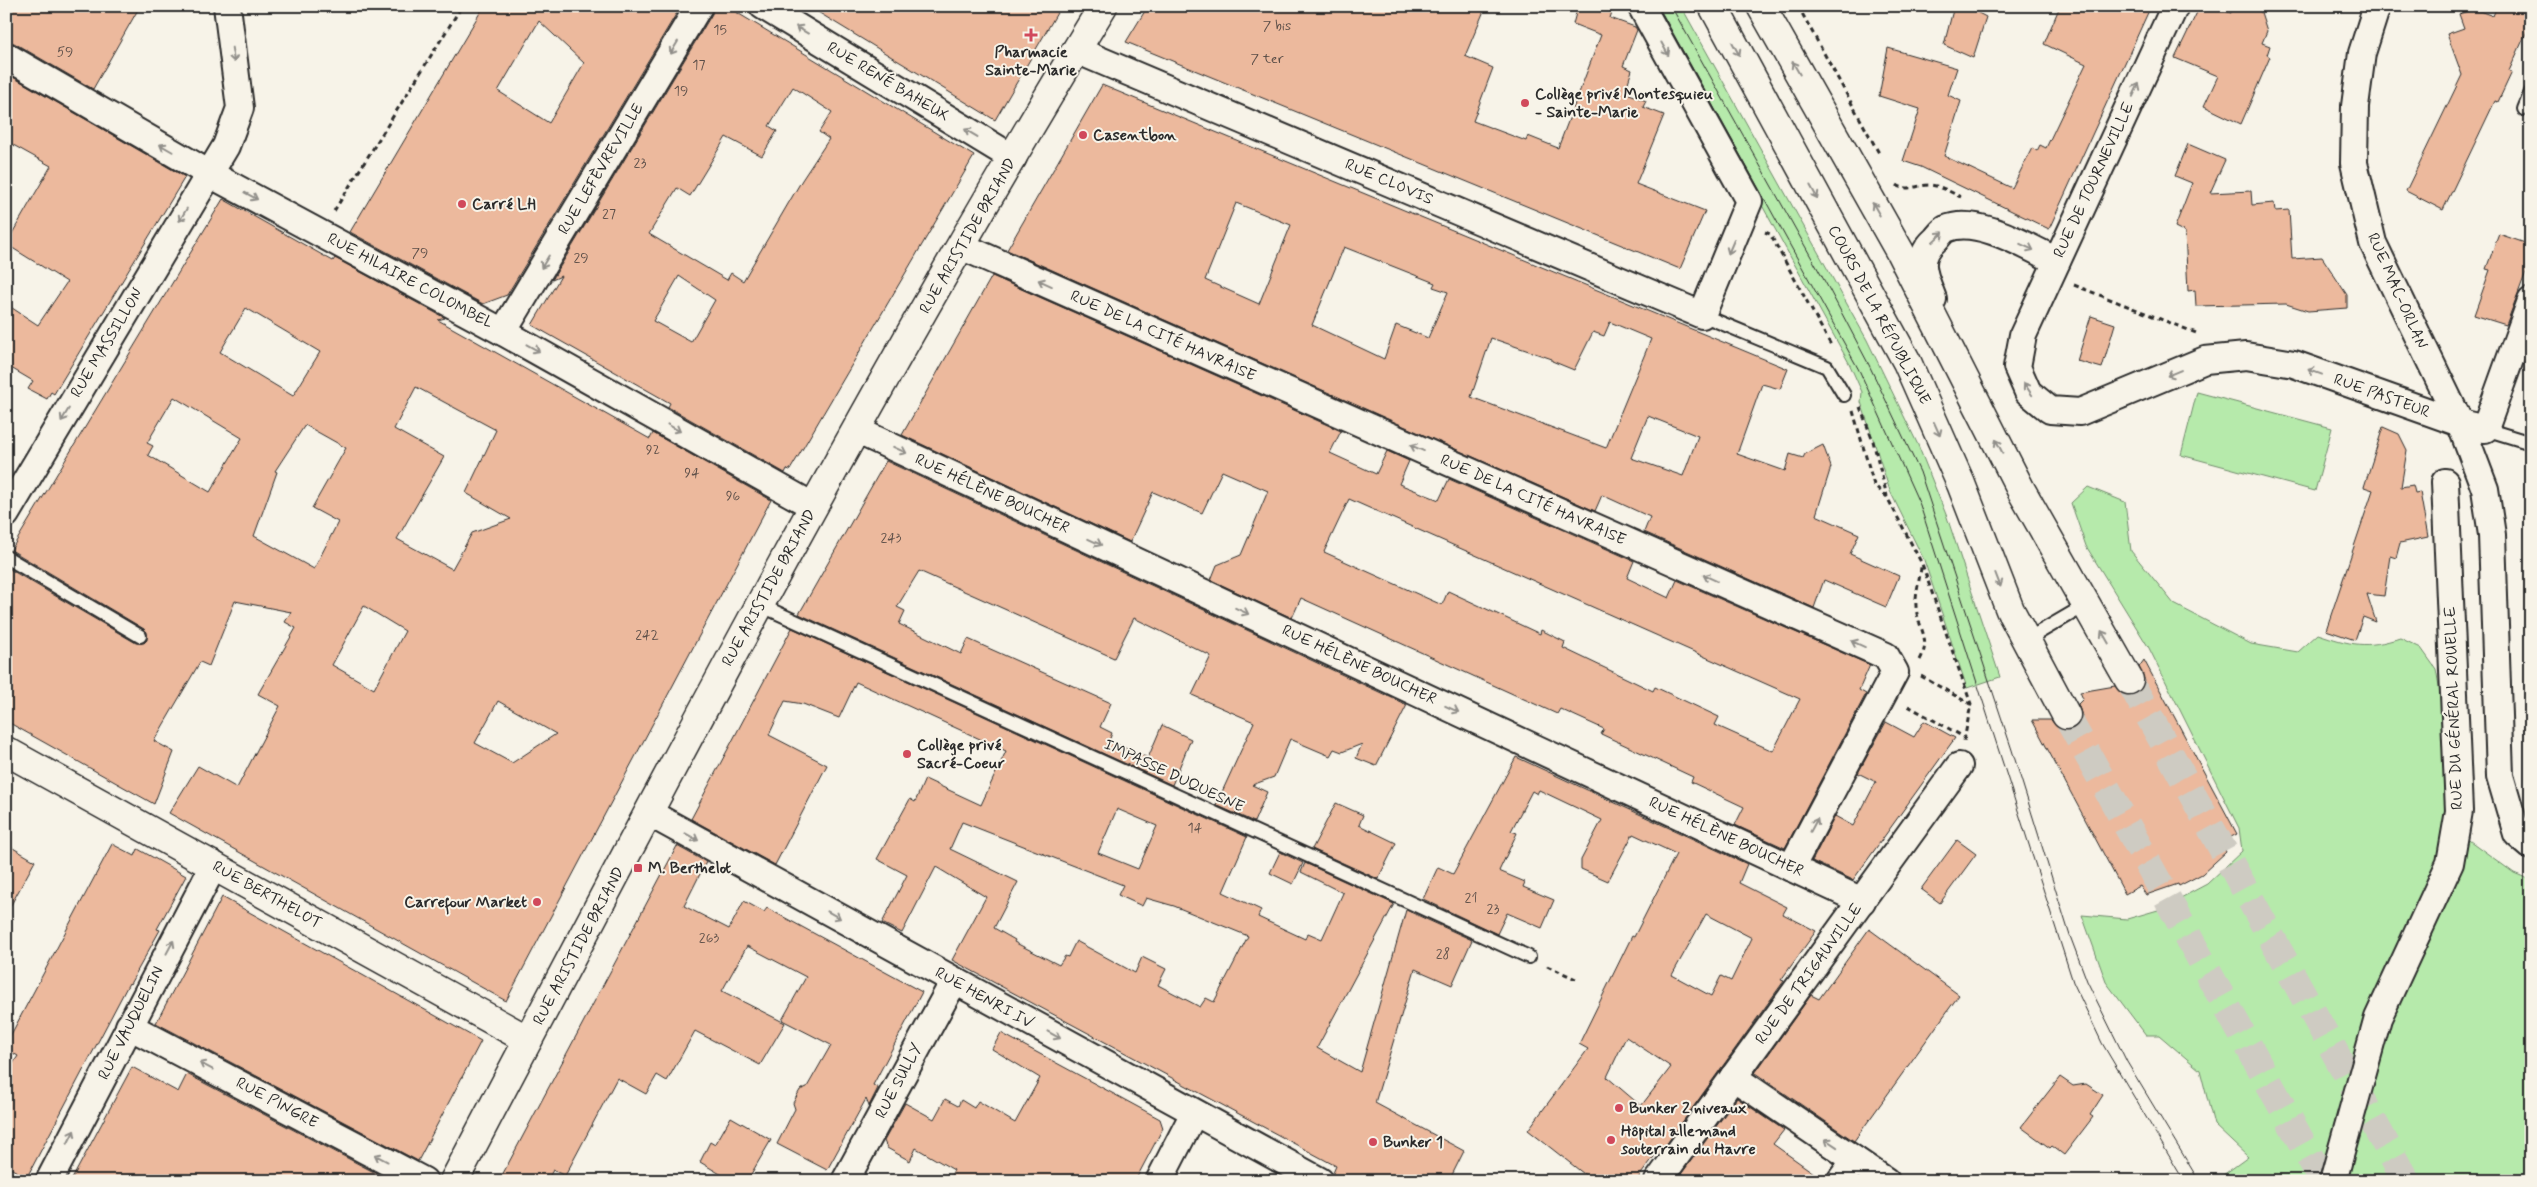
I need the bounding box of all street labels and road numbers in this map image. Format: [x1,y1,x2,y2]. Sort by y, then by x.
street label: RUE RENÉ BAHEUX [823,37,953,127]
street label: RUE LEFÈVREVILLE [553,99,649,239]
street label: RUE DE TOURNEVILLE [2049,99,2139,261]
street label: RUE ARISTIDE BRIAND [915,154,1021,318]
street label: RUE CLOVIS [1342,154,1436,210]
street label: COURS DE LA RÉPUBLIQUE [1823,222,1935,408]
street label: RUE HILAIRE COLOMBEL [323,228,497,334]
street label: RUE MAC-ORLAN [2362,230,2432,353]
street label: RUE MASSILLON [66,284,148,402]
street label: RUE DE LA CITÉ HAVRAISE [1067,285,1259,387]
street label: RUE PASTEUR [2331,369,2433,423]
street label: RUE HÉLÈNE BOUCHER [911,449,1073,539]
street label: RUE DE LA CITÉ HAVRAISE [1437,449,1629,551]
street label: RUE ARISTIDE BRIAND [717,506,821,670]
street label: RUE DU GÉNÉRAL ROUELLE [2440,606,2468,810]
street label: RUE HÉLÈNE BOUCHER [1278,620,1440,710]
street label: IMPASSE DUQUESNE [1100,734,1248,818]
street label: RUE HÉLÈNE BOUCHER [1645,792,1807,882]
street label: RUE BERTHELOT [208,856,326,934]
street label: RUE ARISTIDE BRIAND [528,863,630,1029]
street label: RUE DE TRIGAUVILLE [1751,899,1867,1049]
street label: RUE HENRI IV [931,962,1037,1034]
street label: RUE VAUQUELIN [93,963,169,1083]
street label: RUE SULLY [870,1040,928,1122]
street label: RUE PINGRE [232,1072,322,1134]

